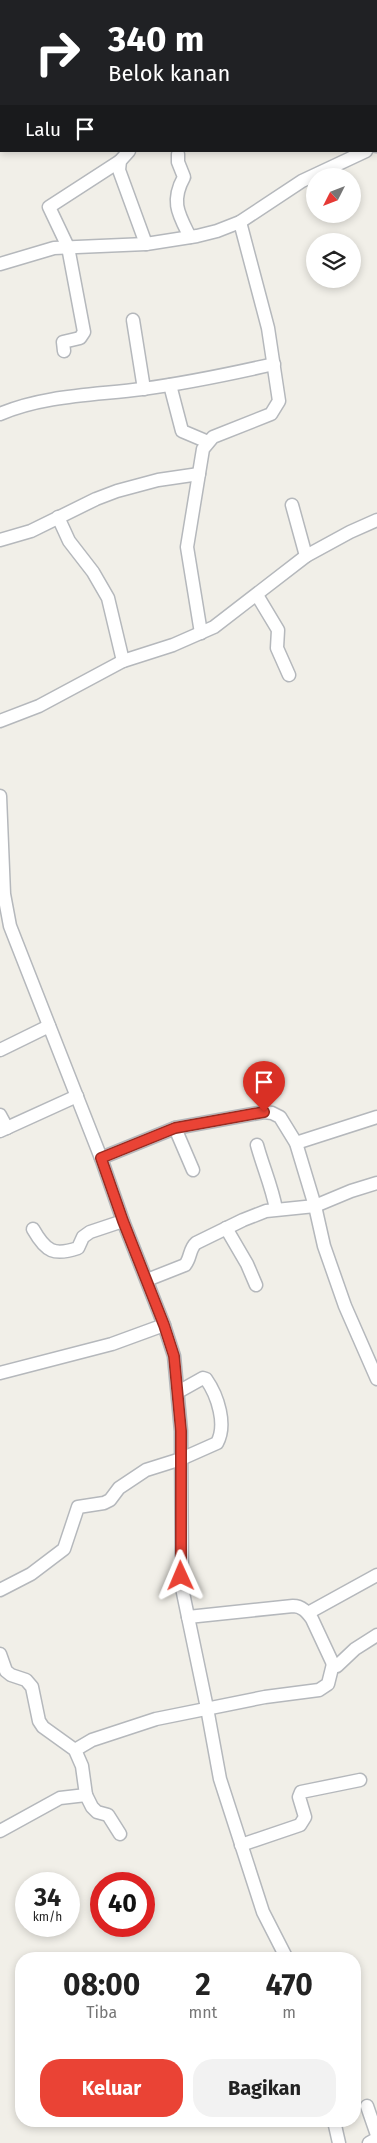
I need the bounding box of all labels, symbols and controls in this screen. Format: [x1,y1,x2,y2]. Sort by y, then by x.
text: 340 m [108,18,204,60]
icon: right [25,20,90,85]
text: Belok kanan [108,60,230,87]
icon: arrive [71,115,99,143]
text: Lalu [25,118,61,141]
north arrow [306,168,361,222]
map controls [306,168,361,288]
button: layers [306,233,361,288]
pin [243,1061,285,1112]
icon: arrive [250,1068,278,1096]
position arrow [154,1549,206,1601]
speed limit sign: 40 [90,1872,155,1937]
text: 34 [34,1883,61,1913]
text: km/h [33,1910,62,1924]
text: 08:00 [63,1967,140,2003]
text: 2 [195,1967,211,2003]
text: 470 [265,1967,313,2003]
text: Tiba [86,2003,117,2022]
text: mnt [189,2003,217,2022]
text: m [282,2003,296,2022]
button: Keluar [40,2059,183,2117]
button: Bagikan [193,2059,336,2117]

